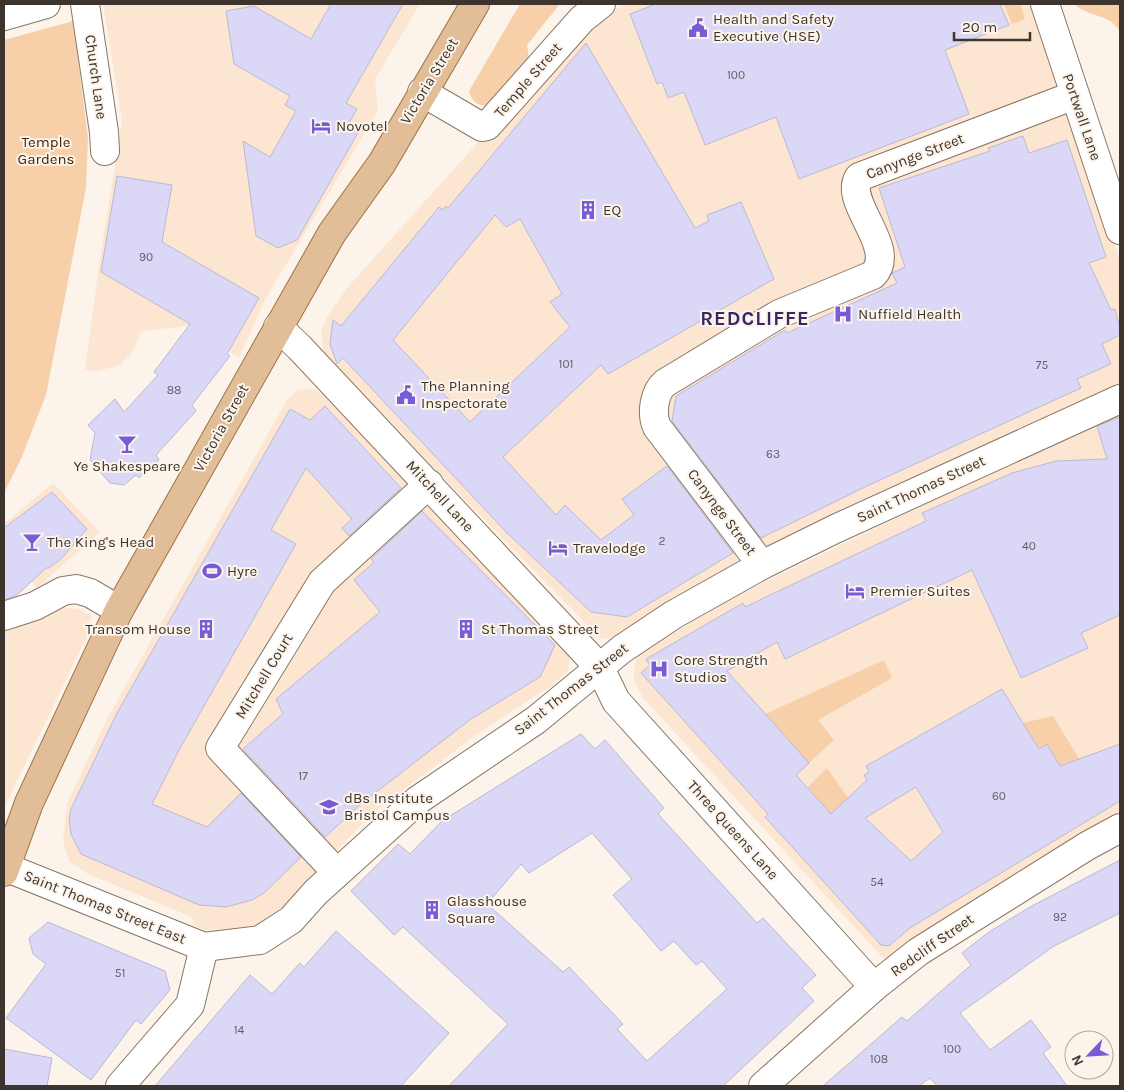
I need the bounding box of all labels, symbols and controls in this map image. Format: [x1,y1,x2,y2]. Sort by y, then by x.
place label: Health and Safety Executive (HSE) [713,10,834,45]
scale bar [954,10,1030,42]
public building icon: Health and Safety Executive (HSE) [687,17,709,39]
text: 20 m [962,18,997,36]
street label: Church Lane [81,34,111,120]
street label: Victoria Street [396,34,462,127]
street label: Temple Street [491,39,566,121]
house number: 100 [727,68,745,82]
street label: Portwall Lane [1059,71,1105,163]
hotel icon: Novotel [310,115,332,137]
place label: Novotel [336,117,388,135]
street label: Canynge Street [863,129,967,183]
park label: Temple Gardens [18,133,74,168]
building icon: EQ [577,199,599,221]
place label: EQ [603,201,621,219]
house number: 90 [139,250,153,264]
hospital icon: Nuffield Health [832,303,854,325]
place label: Nuffield Health [858,305,961,323]
district label: REDCLIFFE [700,307,810,330]
house number: 101 [558,357,574,371]
house number: 75 [1036,358,1048,372]
place label: The Planning Inspectorate [421,377,510,412]
street label: Victoria Street [190,381,253,475]
house number: 88 [167,383,181,397]
public building icon: The Planning Inspectorate [395,384,417,406]
bar icon: Ye Shakespeare [116,433,138,455]
house number: 63 [766,447,780,461]
street label: Saint Thomas Street [854,451,988,527]
street label: Mitchell Lane [402,456,478,536]
place label: Ye Shakespeare [74,457,180,475]
street label: Canynge Street [684,465,761,559]
bar icon: The King's Head [21,531,43,553]
place label: The King's Head [47,533,154,551]
house number: 2 [659,534,666,548]
hotel icon: Travelodge [547,537,569,559]
place label: Travelodge [573,539,646,557]
house number: 40 [1022,539,1036,553]
sports icon: Hyre [201,560,223,582]
place label: Hyre [227,562,257,580]
hotel icon: Premier Suites [844,580,866,602]
place label: Premier Suites [870,582,970,600]
building icon: Transom House [195,618,217,640]
building icon: St Thomas Street [455,618,477,640]
place label: Transom House [85,620,191,638]
place label: St Thomas Street [481,620,599,638]
street label: Mitchell Court [231,630,297,722]
street label: Saint Thomas Street [510,639,632,739]
place label: Core Strength Studios [674,651,768,686]
hospital icon: Core Strength Studios [648,658,670,680]
house number: 17 [298,769,308,783]
street label: Three Queens Lane [684,777,782,883]
place label: dBs Institute Bristol Campus [344,789,450,824]
house number: 60 [992,789,1006,803]
school or university icon: dBs Institute Bristol Campus [318,796,340,818]
street label: Saint Thomas Street East [21,866,189,948]
house number: 54 [870,875,884,889]
place label: Glasshouse Square [447,892,527,927]
building icon: Glasshouse Square [421,899,443,921]
street label: Redcliff Street [887,910,977,980]
house number: 92 [1053,910,1067,924]
house number: 51 [115,966,125,980]
house number: 14 [234,1023,245,1037]
north arrow [1064,1030,1114,1080]
house number: 100 [943,1042,961,1056]
house number: 108 [870,1052,888,1066]
text: N [1068,1052,1087,1068]

